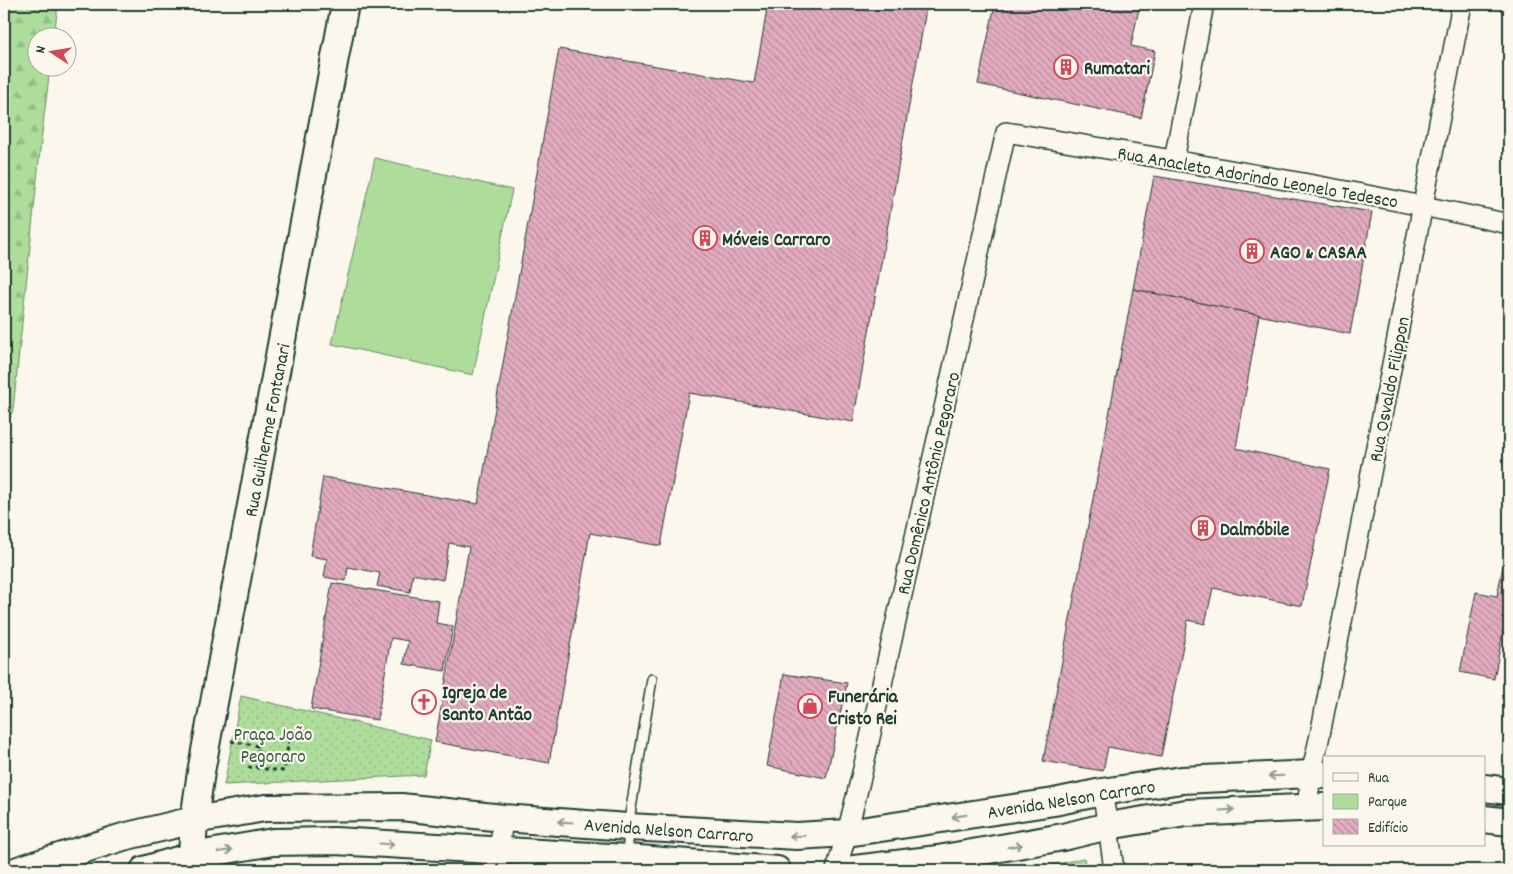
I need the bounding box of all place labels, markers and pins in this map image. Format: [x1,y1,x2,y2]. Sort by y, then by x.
building icon: Rumatari [1053,54,1079,80]
place label: Rumatari [1084,57,1150,84]
building icon: Móveis Carraro [692,225,718,251]
place label: Móveis Carraro [722,228,831,255]
building icon: AGO & CASAA [1239,238,1265,264]
place label: AGO & CASAA [1270,241,1367,268]
building icon: Dalmóbile [1190,515,1216,541]
place label: Dalmóbile [1220,518,1289,545]
place label: Igreja de Santo Antão [442,681,533,730]
place label: Funerária Cristo Rei [828,685,899,734]
church icon: Igreja de Santo Antão [411,689,437,715]
shop icon: Funerária Cristo Rei [797,693,823,719]

